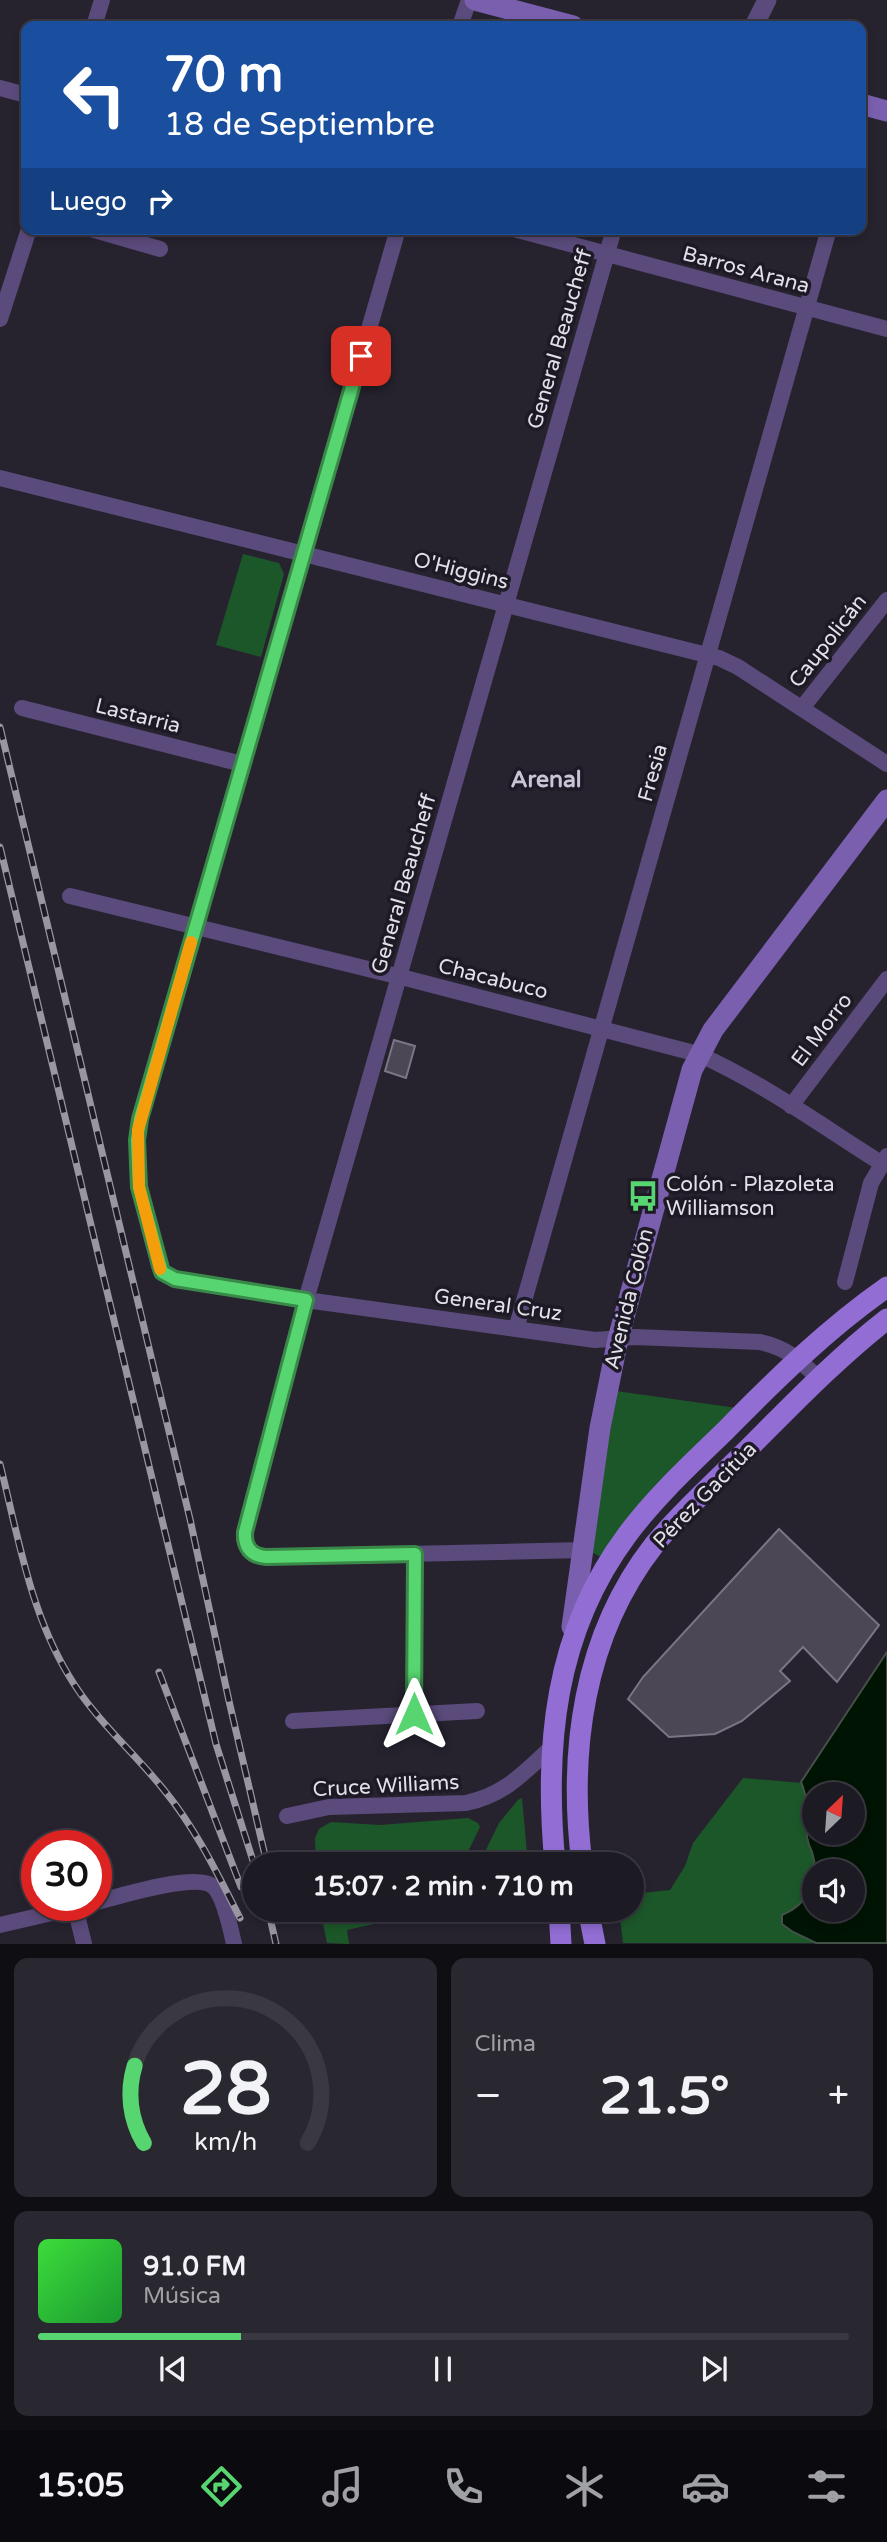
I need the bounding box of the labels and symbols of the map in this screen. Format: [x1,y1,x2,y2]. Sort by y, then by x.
street label: Barros Arana [680,241,812,299]
street label: General Beaucheff [522,245,598,432]
pin [331,326,391,386]
street label: O'Higgins [411,547,511,595]
street label: Caupolicán [784,589,872,693]
street label: Lastarria [93,693,183,739]
street label: Fresia [633,741,673,805]
district label: Arenal [510,766,582,794]
street label: General Beaucheff [366,790,442,977]
street label: Chacabuco [436,953,550,1005]
street label: El Morro [786,988,858,1072]
place label: Colón - Plazoleta Williamson [666,1172,834,1221]
bus stop icon: Colón - Plazoleta Williamson [626,1179,660,1213]
street label: Avenida Colón [599,1226,659,1372]
street label: General Cruz [433,1284,563,1326]
street label: Pérez Gacitúa [648,1437,762,1553]
position arrow [377,1677,451,1751]
street label: Cruce Williams [312,1770,460,1802]
north arrow [802,1782,864,1844]
speed limit sign: 30 [21,1830,112,1921]

